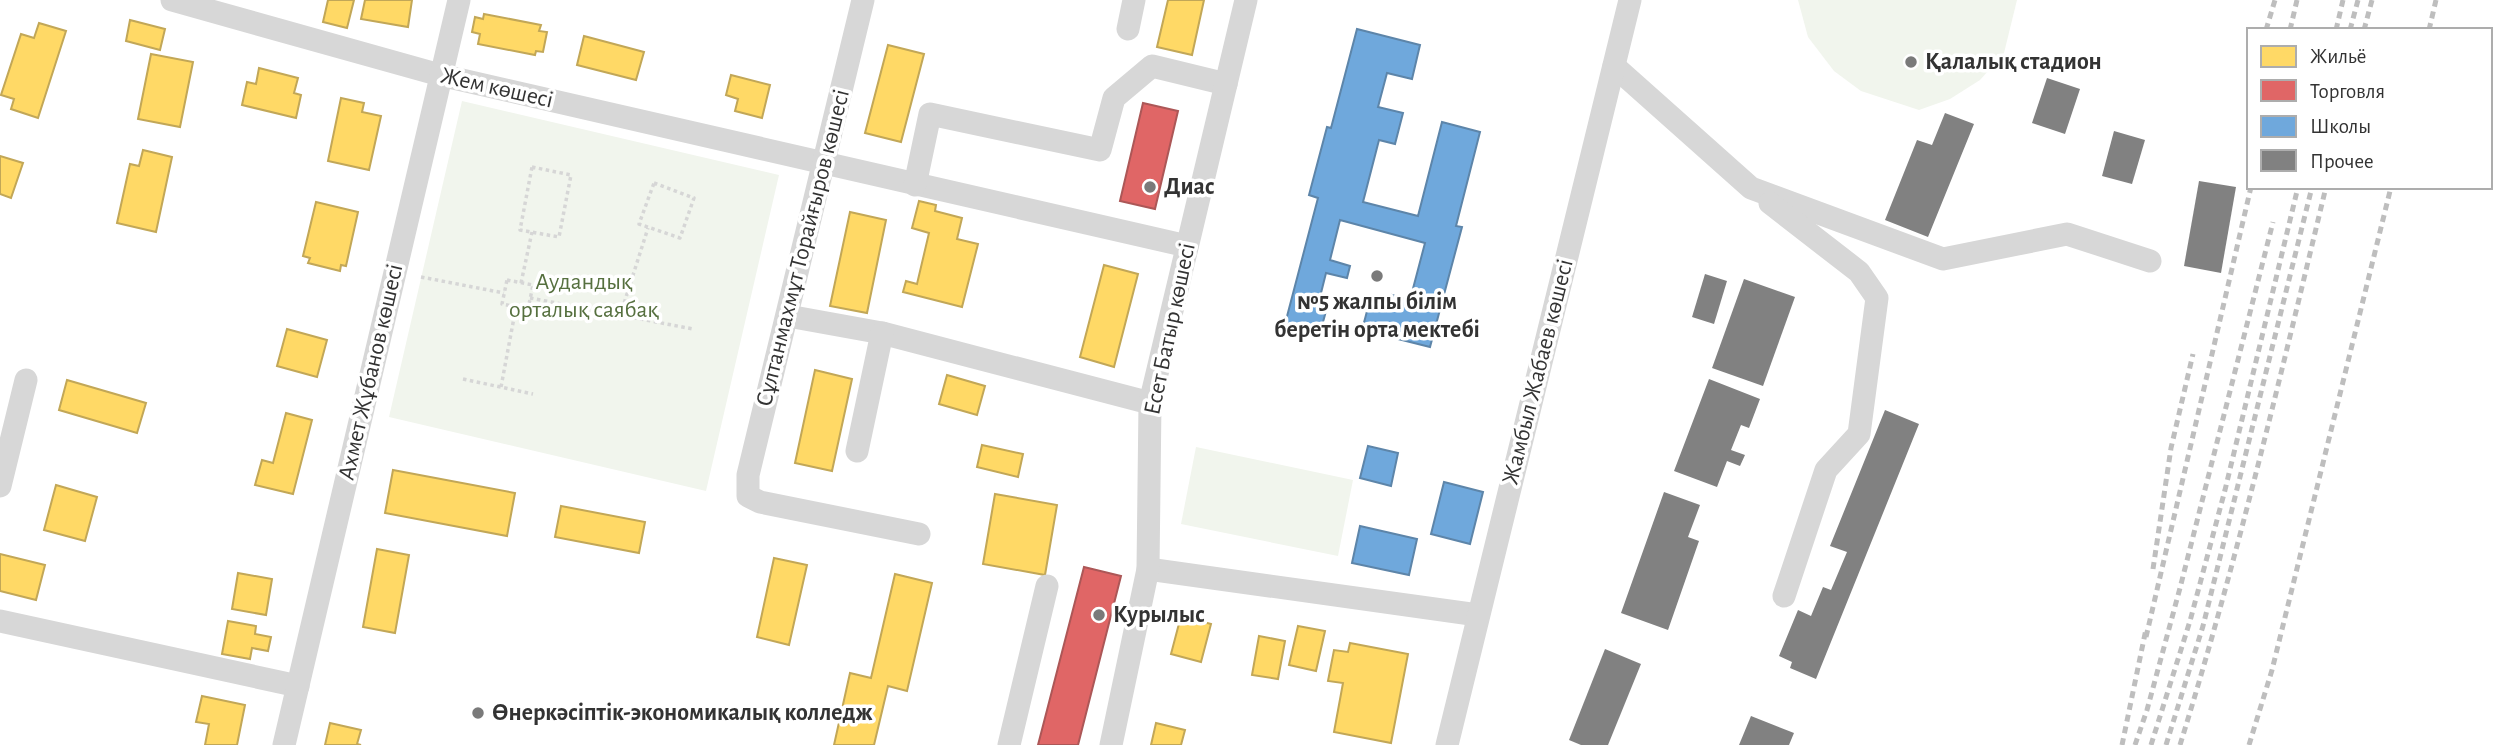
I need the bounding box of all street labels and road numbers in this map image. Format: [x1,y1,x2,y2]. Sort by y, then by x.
street label: Жем көшесі [438,63,556,113]
street label: Сұлтанмахмұт Торайғыров көшесі [752,87,854,409]
street label: Есет Батыр көшесі [1140,241,1200,417]
street label: Жамбыл Жабаев көшесі [1498,257,1578,487]
street label: Ахмет Жұбанов көшесі [334,262,408,482]

